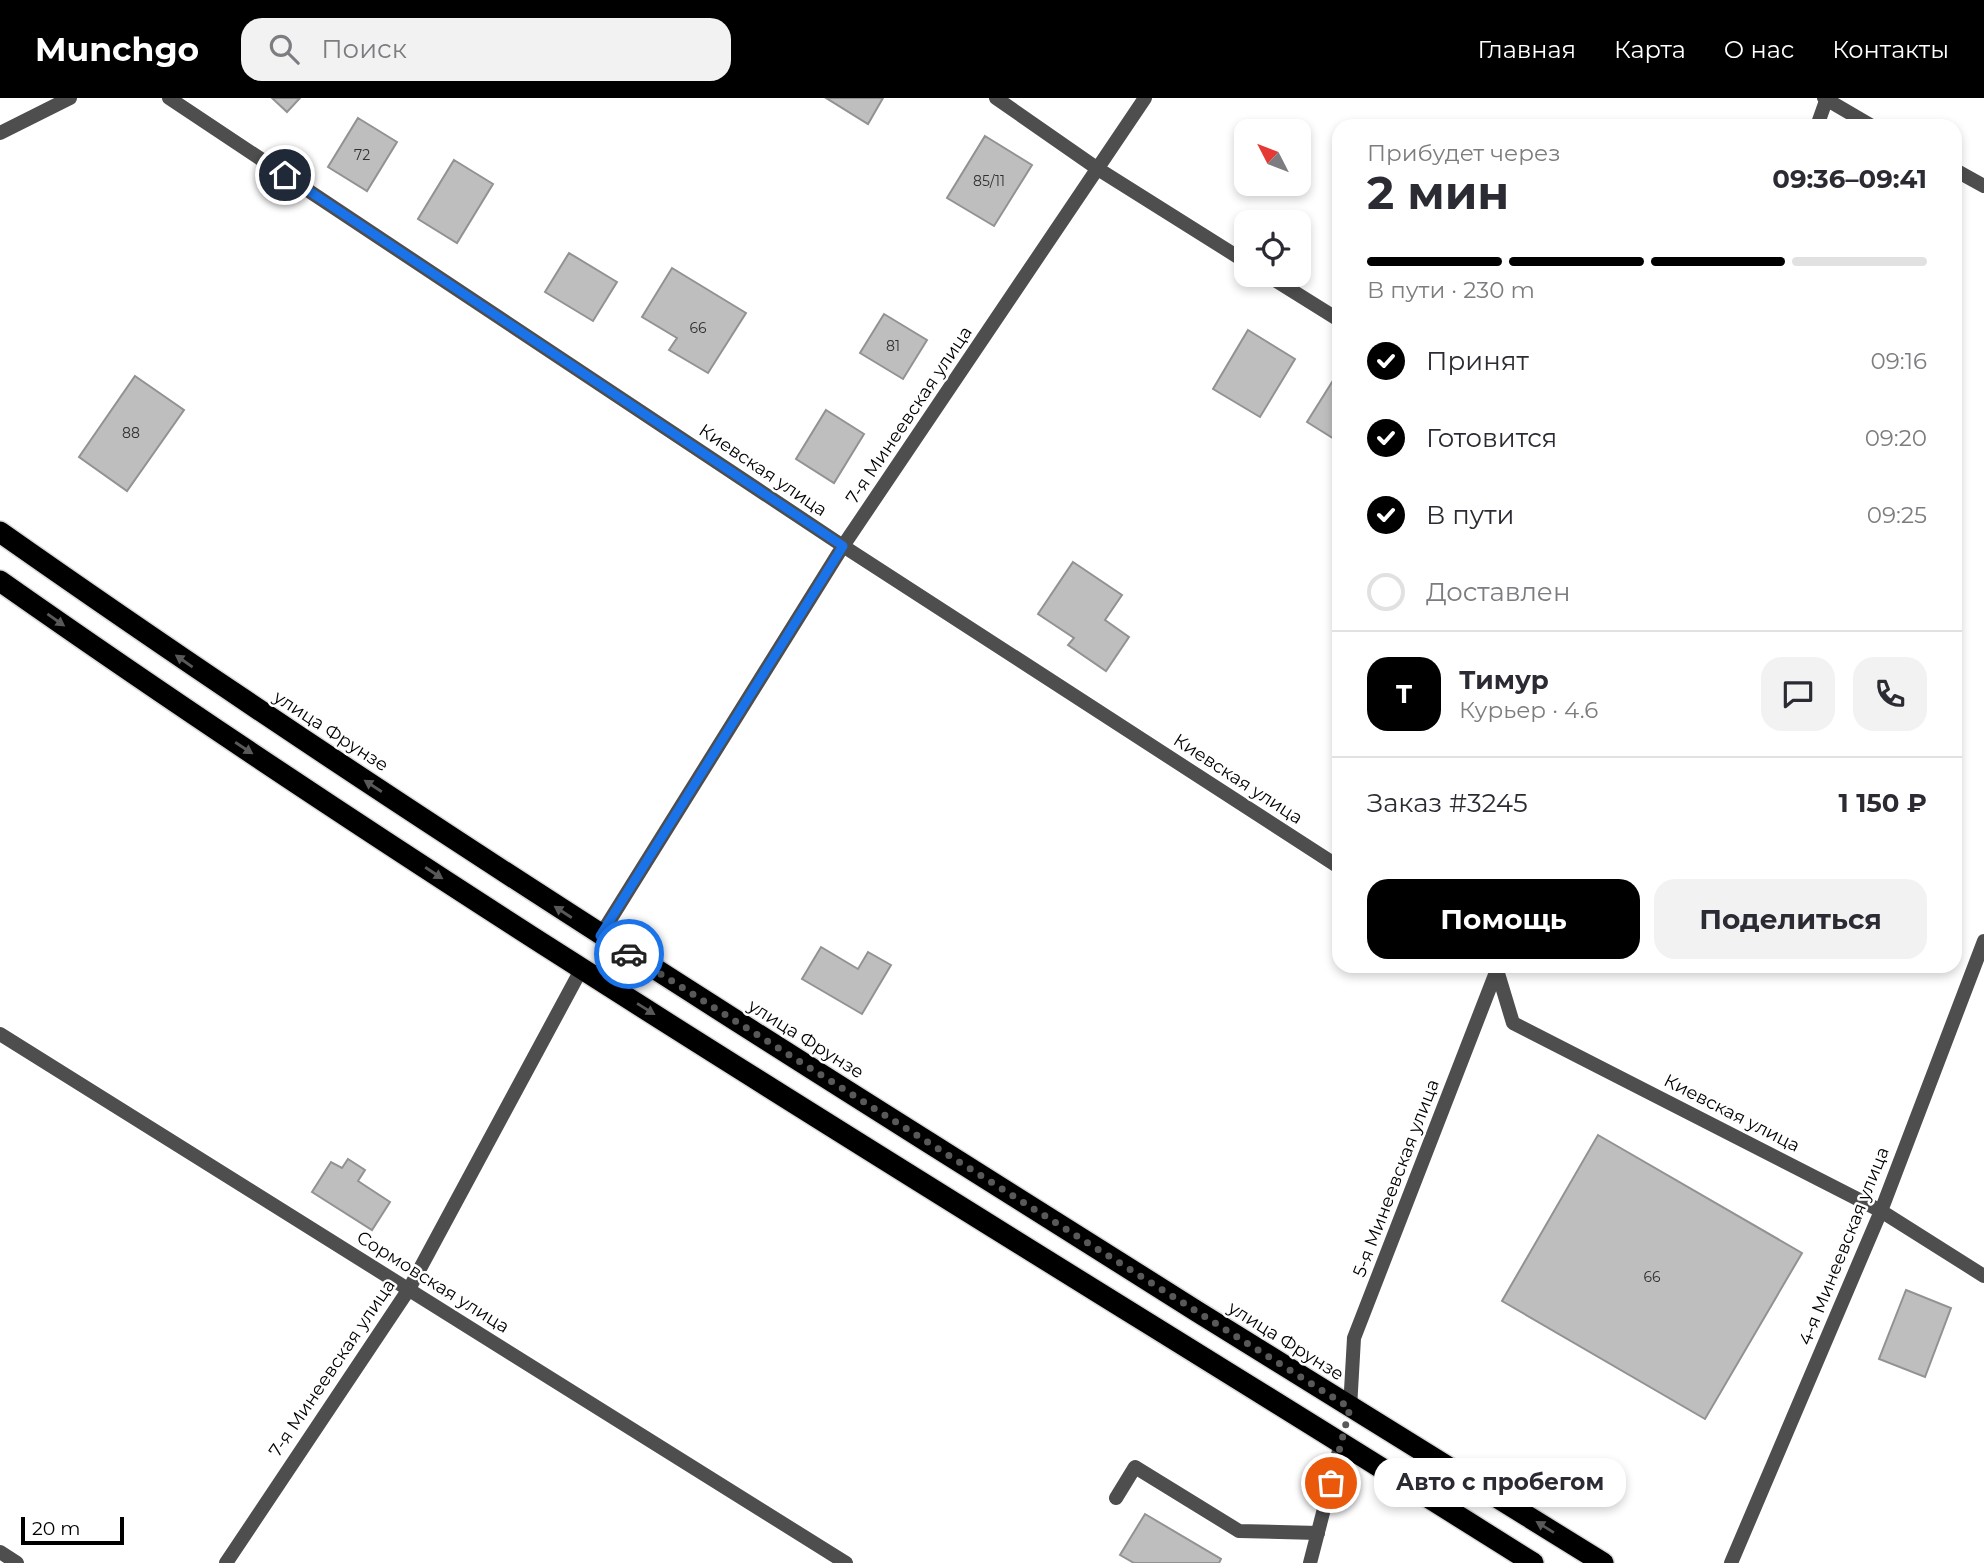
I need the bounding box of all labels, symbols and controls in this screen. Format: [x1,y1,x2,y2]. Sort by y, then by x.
search box [241,18,731,81]
text: Munchgo [35,29,199,69]
icon: search [265,30,303,68]
text: Поиск [321,33,407,65]
text: Главная [1478,35,1576,64]
text: Карта [1614,35,1686,64]
text: О нас [1724,35,1794,64]
text: Контакты [1832,35,1949,64]
north arrow [1234,119,1311,196]
map controls [1234,119,1311,287]
text: Прибудет через [1367,139,1561,167]
pin [255,145,315,205]
house number: 72 [354,146,370,164]
icon: home [266,156,304,194]
text: 09:36–09:41 [1772,163,1927,195]
text: 2 мин [1367,164,1509,221]
house number: 85/11 [973,172,1005,190]
button: locate [1234,210,1311,287]
text: В пути · 230 m [1367,276,1535,304]
house number: 66 [689,319,707,337]
street label: 7-я Минеевская улица [841,322,977,508]
house number: 81 [886,337,900,355]
icon: check [1367,342,1405,380]
text: Принят [1426,345,1529,377]
text: 09:16 [1871,347,1927,375]
street label: Киевская улица [695,419,831,521]
icon: check [1367,419,1405,457]
text: Готовится [1426,422,1557,454]
house number: 88 [122,424,140,442]
text: 09:20 [1865,424,1927,452]
icon: check [1367,496,1405,534]
text: В пути [1426,499,1515,531]
text: 09:25 [1867,501,1927,529]
text: Доставлен [1426,576,1571,608]
one-way arrow [47,613,65,627]
one-way arrow [174,655,193,668]
button: chat [1761,657,1835,731]
button: phone [1853,657,1927,731]
text: Тимур [1459,664,1549,696]
text: Т [1396,678,1412,710]
street label: улица Фрунзе [269,685,393,776]
text: Курьер · 4.6 [1459,696,1598,724]
street label: Киевская улица [1169,729,1307,829]
one-way arrow [234,742,254,755]
one-way arrow [364,780,383,793]
text: Заказ #3245 [1367,787,1528,819]
text: 1 150 ₽ [1839,787,1927,819]
one-way arrow [425,866,444,879]
button: Помощь [1367,879,1640,959]
button: Поделиться [1654,879,1927,959]
one-way arrow [553,905,573,918]
courier [594,919,664,989]
icon: car [610,935,648,973]
street label: улица Фрунзе [743,994,868,1083]
one-way arrow [637,1002,656,1015]
street label: Киевская улица [1660,1069,1804,1157]
street label: 5-я Минеевская улица [1348,1076,1444,1280]
street label: 4-я Минеевская улица [1794,1144,1894,1348]
street label: Сормовская улица [353,1226,513,1338]
house number: 66 [1643,1268,1661,1286]
street label: 7-я Минеевская улица [264,1275,400,1461]
street label: улица Фрунзе [1223,1296,1348,1385]
pin [1301,1453,1361,1513]
callout: Авто с пробегом [1373,1458,1625,1508]
icon: bag [1312,1464,1350,1502]
text: Авто с пробегом [1396,1468,1604,1496]
scale bar [21,1514,124,1546]
text: 20 m [32,1517,80,1540]
one-way arrow [1535,1521,1554,1534]

